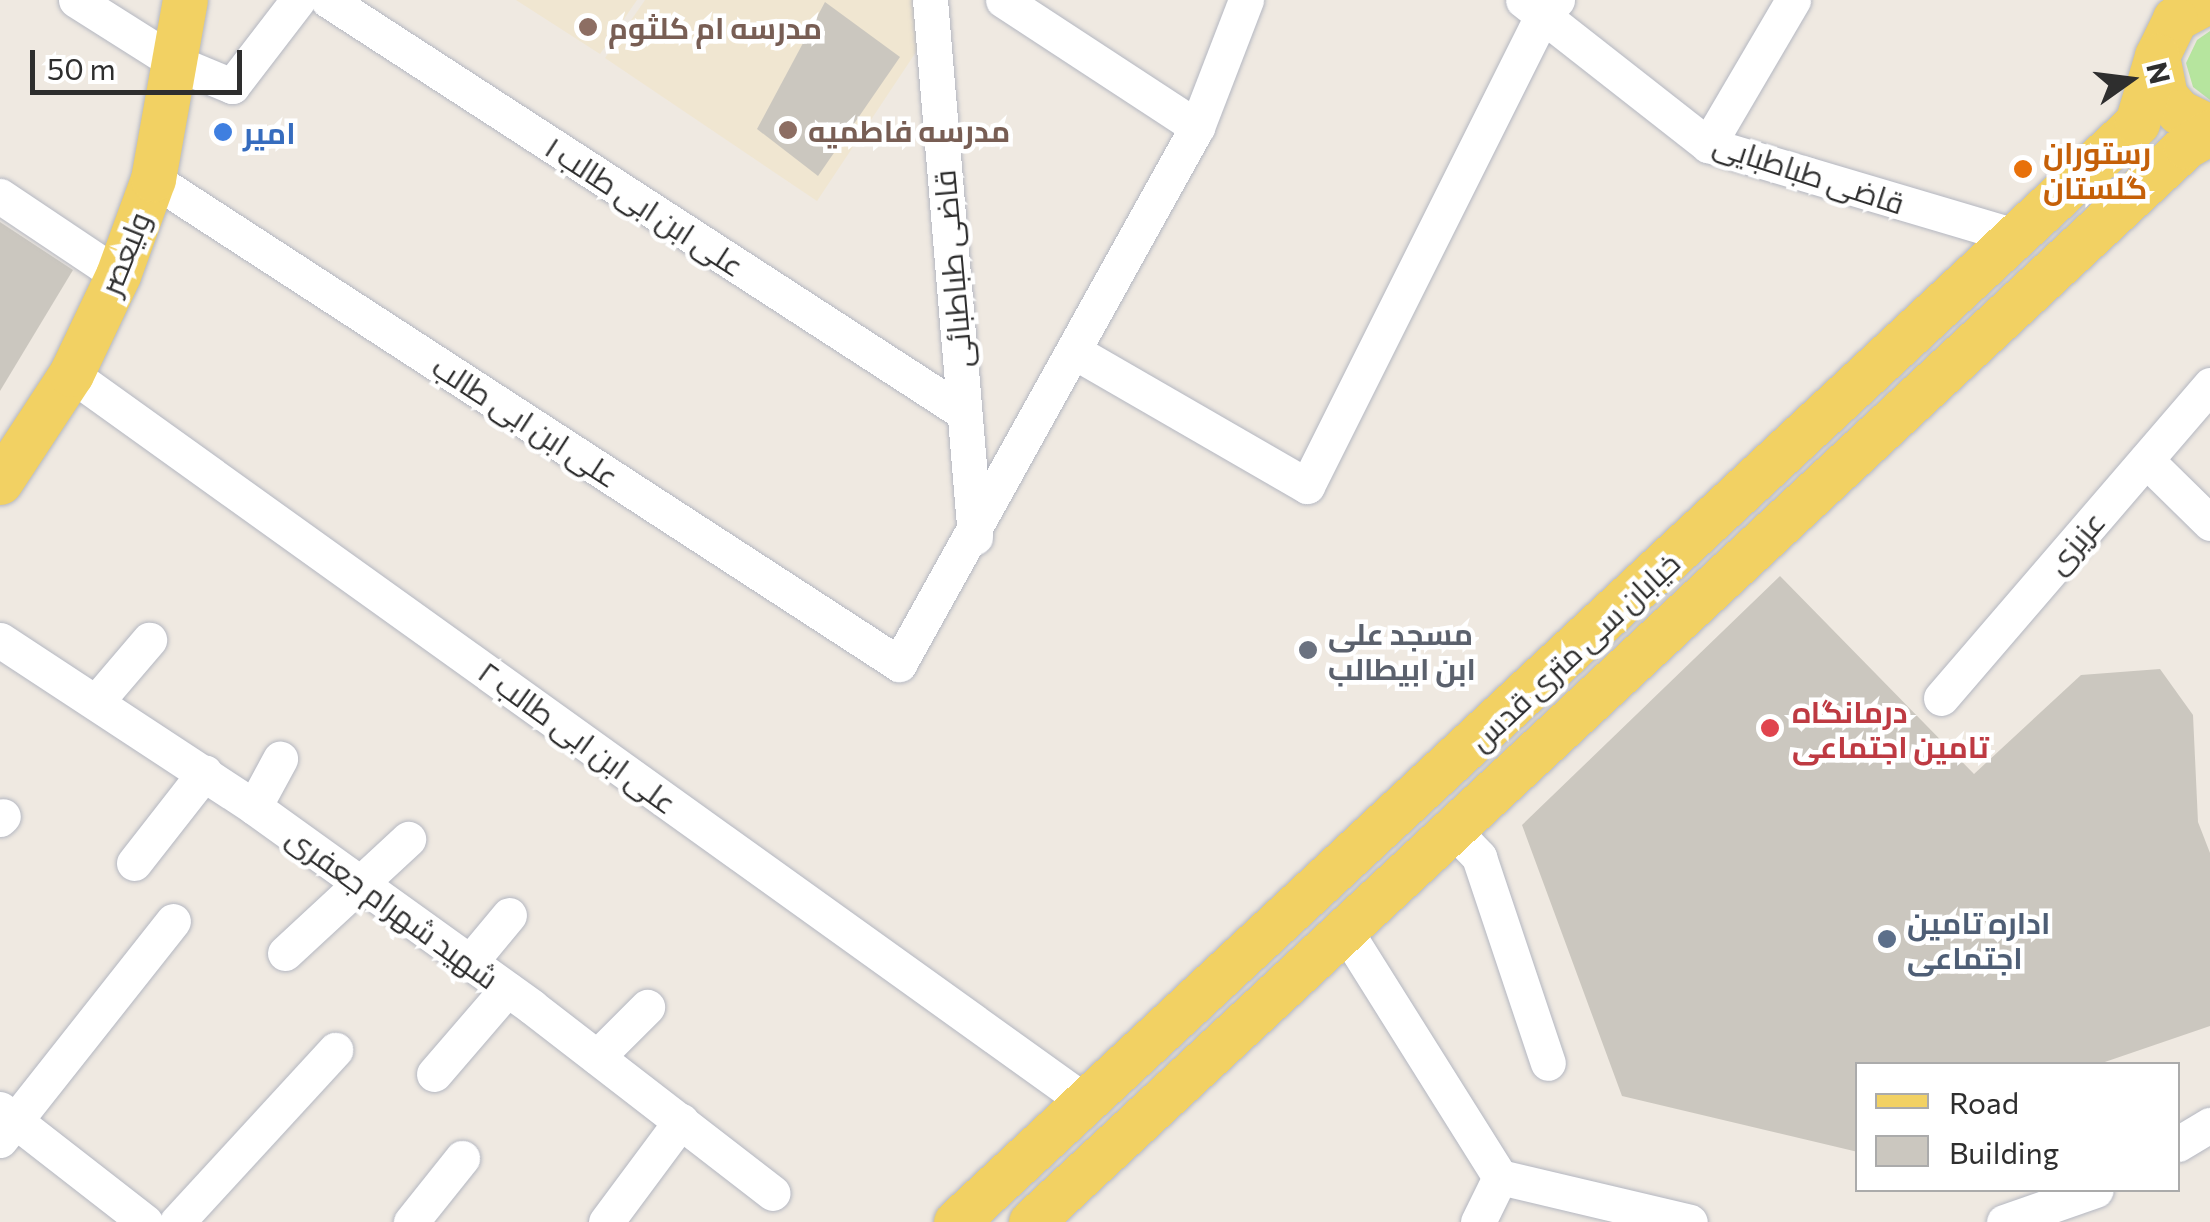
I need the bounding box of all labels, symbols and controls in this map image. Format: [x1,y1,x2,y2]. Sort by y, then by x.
place label: مدرسه ام کلثوم [608,9,822,45]
marker: مدرسه ام کلثوم [577,16,599,38]
scale bar [35,30,248,92]
north arrow [2080,30,2180,130]
text: 50 m [47,49,116,86]
text: N [2140,58,2178,87]
place label: مدرسه فاطمیه [808,112,1010,148]
place label: امیر [243,114,296,150]
marker: مدرسه فاطمیه [777,119,799,141]
marker: امیر [212,121,234,143]
street label: قاضی طباطبایی [1709,125,1909,221]
street label: علی ابن ابی طالب ۱ [539,128,751,284]
place label: رستوران گلستان [2043,134,2151,204]
marker: رستوران گلستان [2012,158,2034,180]
street label: قاضی طباطبائی [925,169,979,369]
street label: ولیعصر [91,206,157,300]
street label: علی ابن ابی طالب [426,348,626,494]
street label: عزیزی [2038,504,2112,580]
street label: خیابان سی متری قدس [1461,544,1687,758]
place label: مسجد علی ابن ابیطالب [1328,615,1476,686]
marker: مسجد علی ابن ابیطالب [1297,639,1319,661]
street label: علی ابن ابی طالب ۲ [472,653,684,821]
place label: درمانگاه تامین اجتماعی [1792,693,1989,764]
marker: درمانگاه تامین اجتماعی [1757,715,1783,741]
street label: شهید شهرام جعفری [280,818,506,996]
place label: اداره تامین اجتماعی [1907,904,2050,974]
marker: اداره تامین اجتماعی [1876,928,1898,950]
legend [1855,1062,2180,1192]
text: Road [1949,1083,2019,1120]
text: Building [1949,1133,2059,1170]

